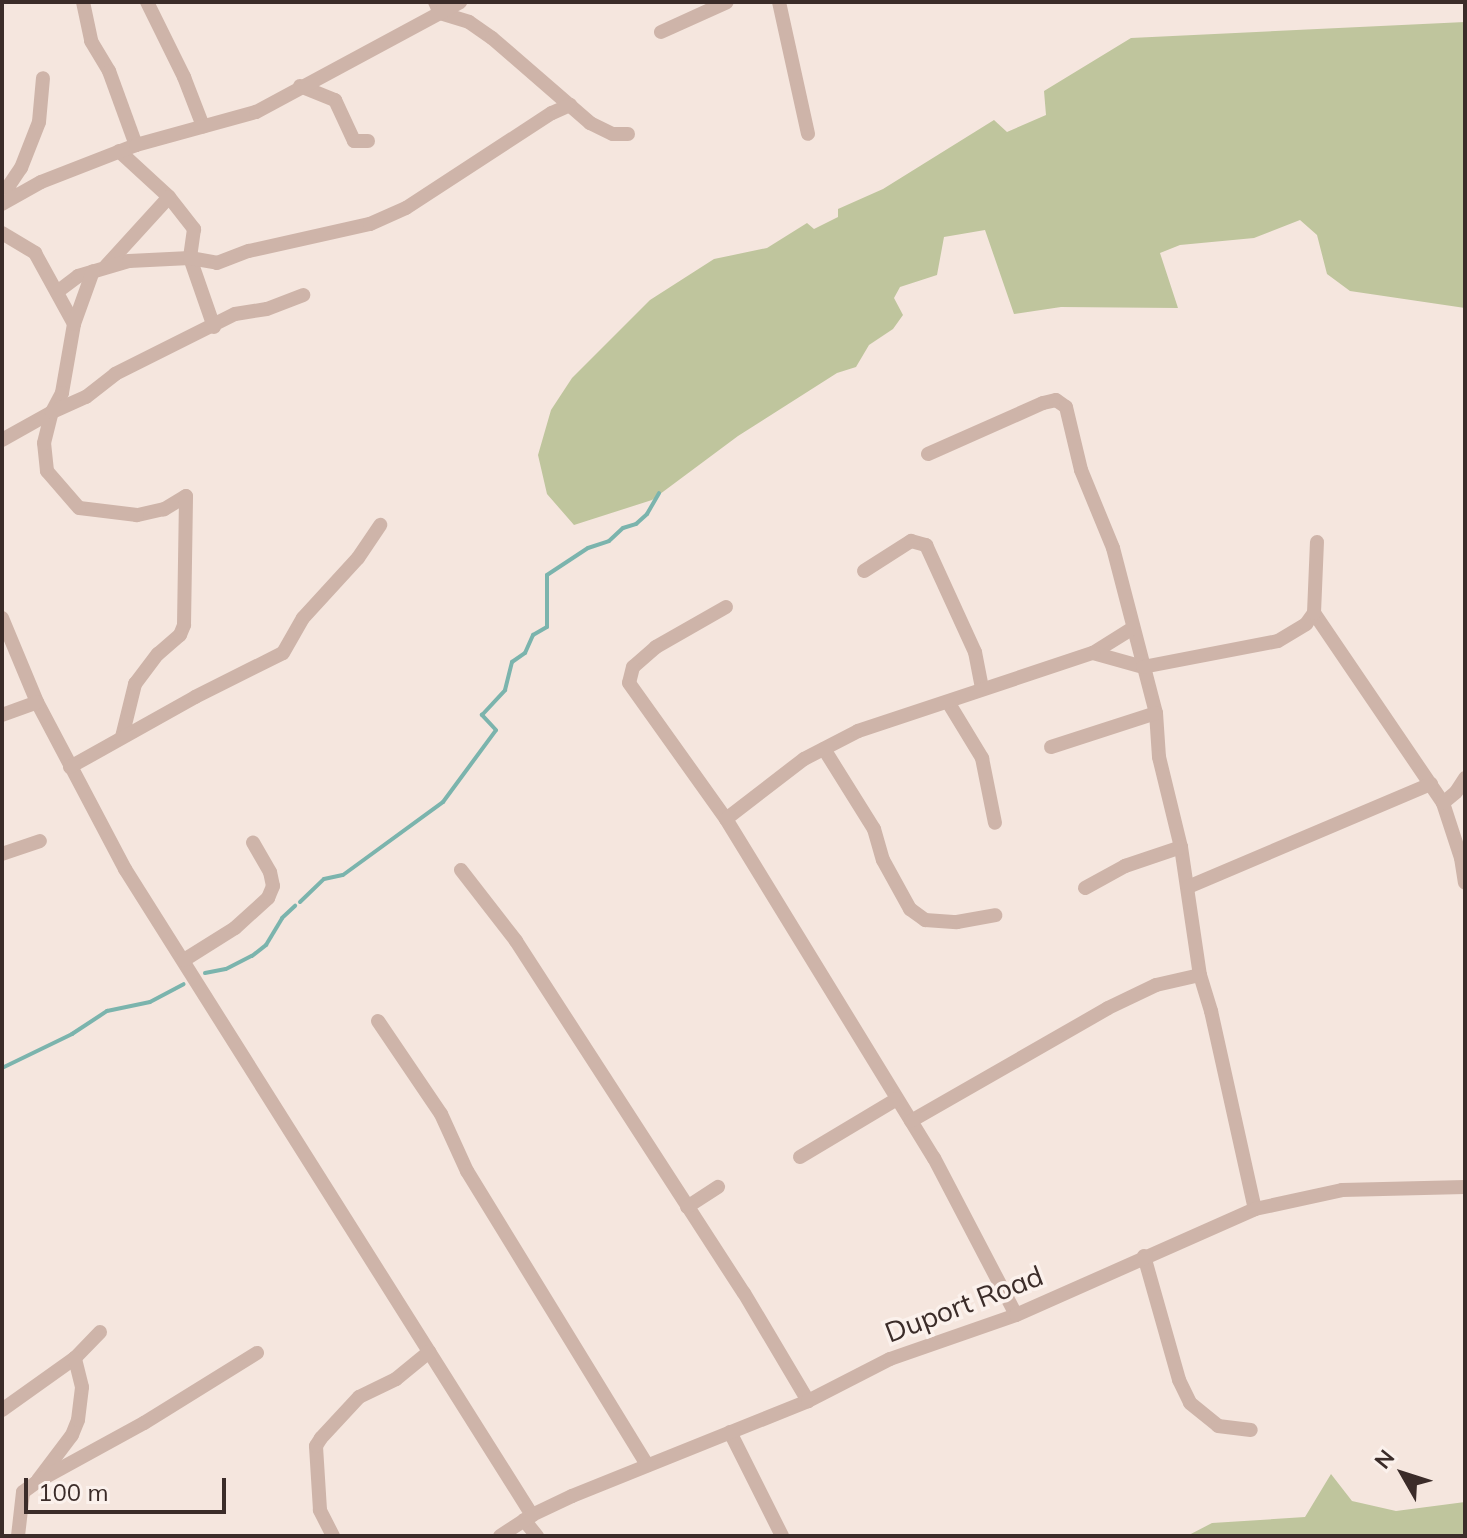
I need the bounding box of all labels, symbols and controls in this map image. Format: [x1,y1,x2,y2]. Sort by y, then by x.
street label: Duport Road [880,1258,1048,1350]
north arrow [1363,1434,1443,1514]
text: N [1368,1444,1400,1474]
scale bar [28,1462,230,1512]
text: 100 m [38,1477,109,1507]

